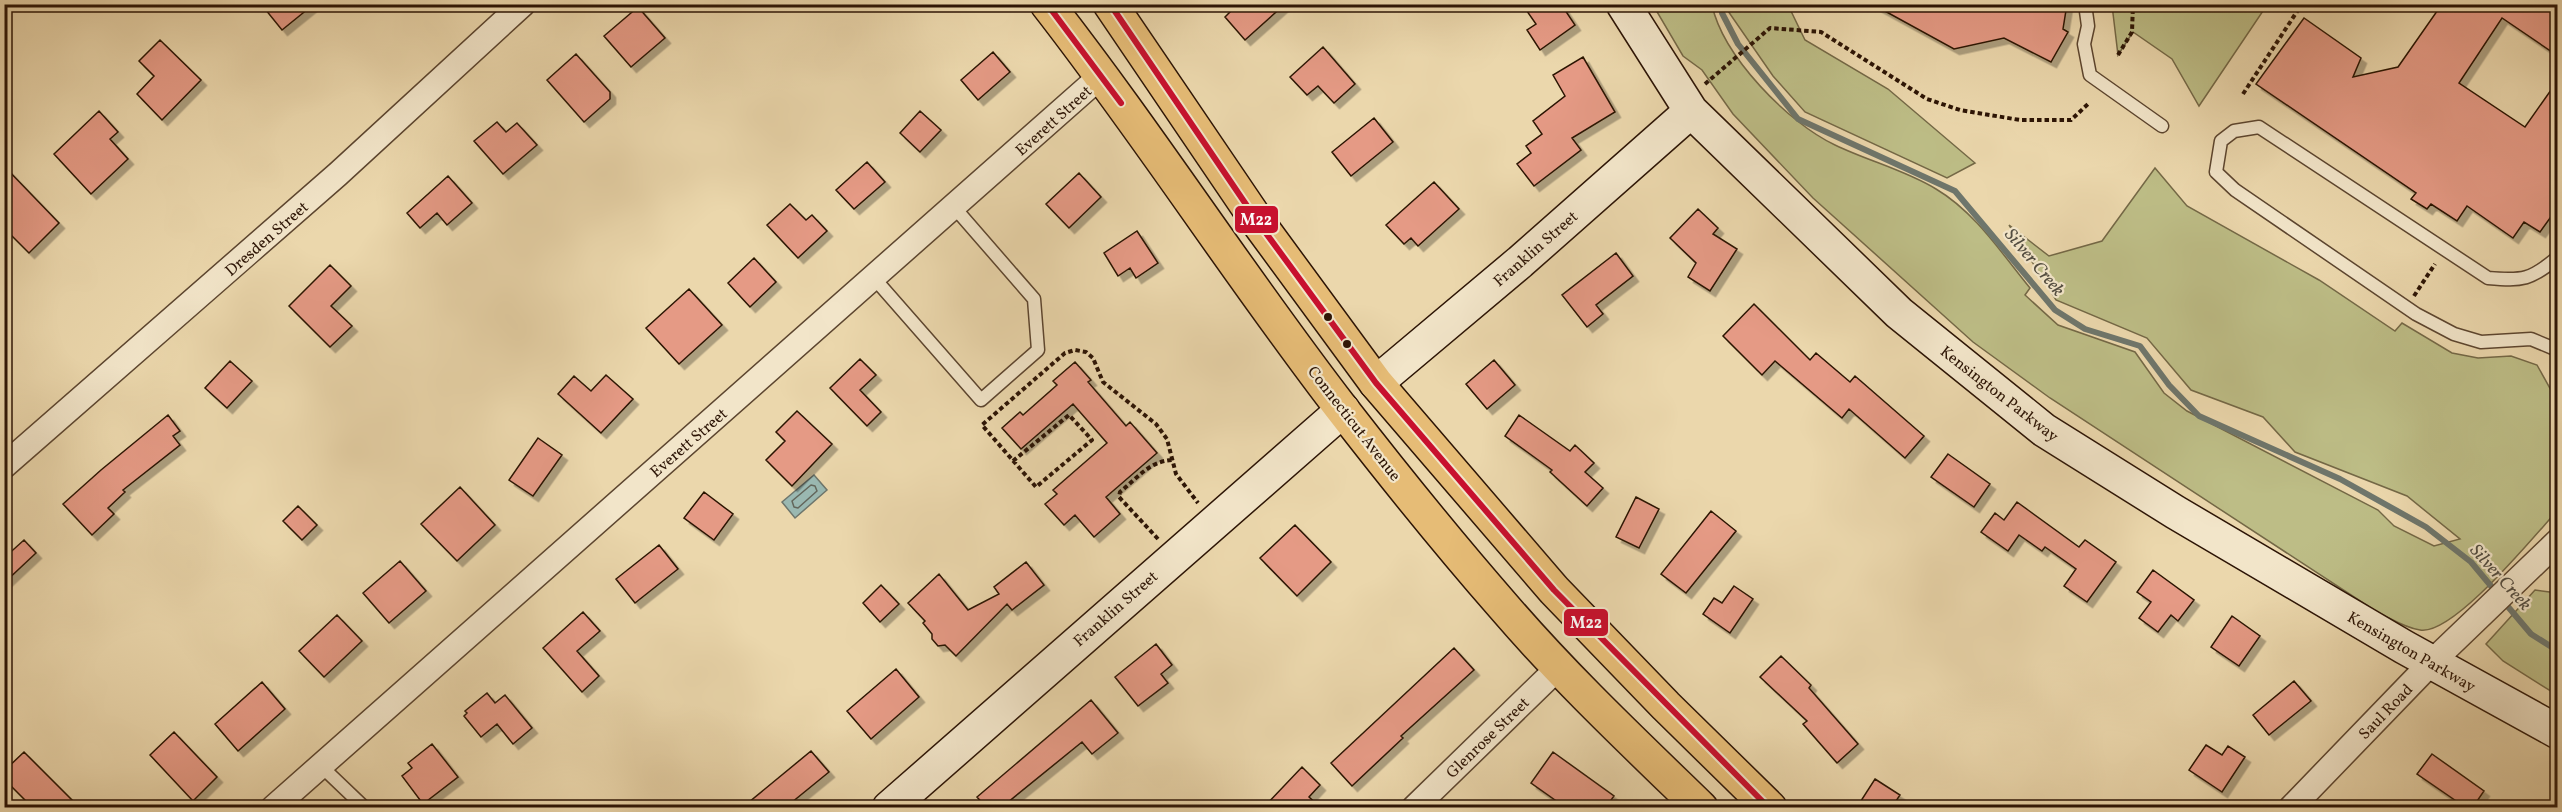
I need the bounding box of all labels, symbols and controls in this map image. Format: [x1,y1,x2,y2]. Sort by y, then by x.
street label: Everett Street [1011,81,1098,162]
street label: Dresden Street [221,197,314,282]
line badge: M22 [1234,205,1279,234]
street label: Franklin Street [1489,206,1584,292]
text: M22 [1240,210,1272,232]
water label: Silver Creek [1998,224,2070,302]
unlabelled marker [1322,311,1334,323]
unlabelled marker [1341,338,1353,350]
street label: Kensington Parkway [1935,341,2063,448]
street label: Connecticut Avenue [1301,362,1405,486]
street label: Everett Street [646,403,733,483]
water label: Silver Creek [2463,539,2537,617]
street label: Franklin Street [1069,566,1164,652]
street label: Kensington Parkway [2343,607,2479,699]
line badge: M22 [1563,608,1609,637]
text: M22 [1570,613,1602,635]
street label: Saul Road [2354,680,2419,745]
street label: Glenrose Street [1442,693,1535,784]

